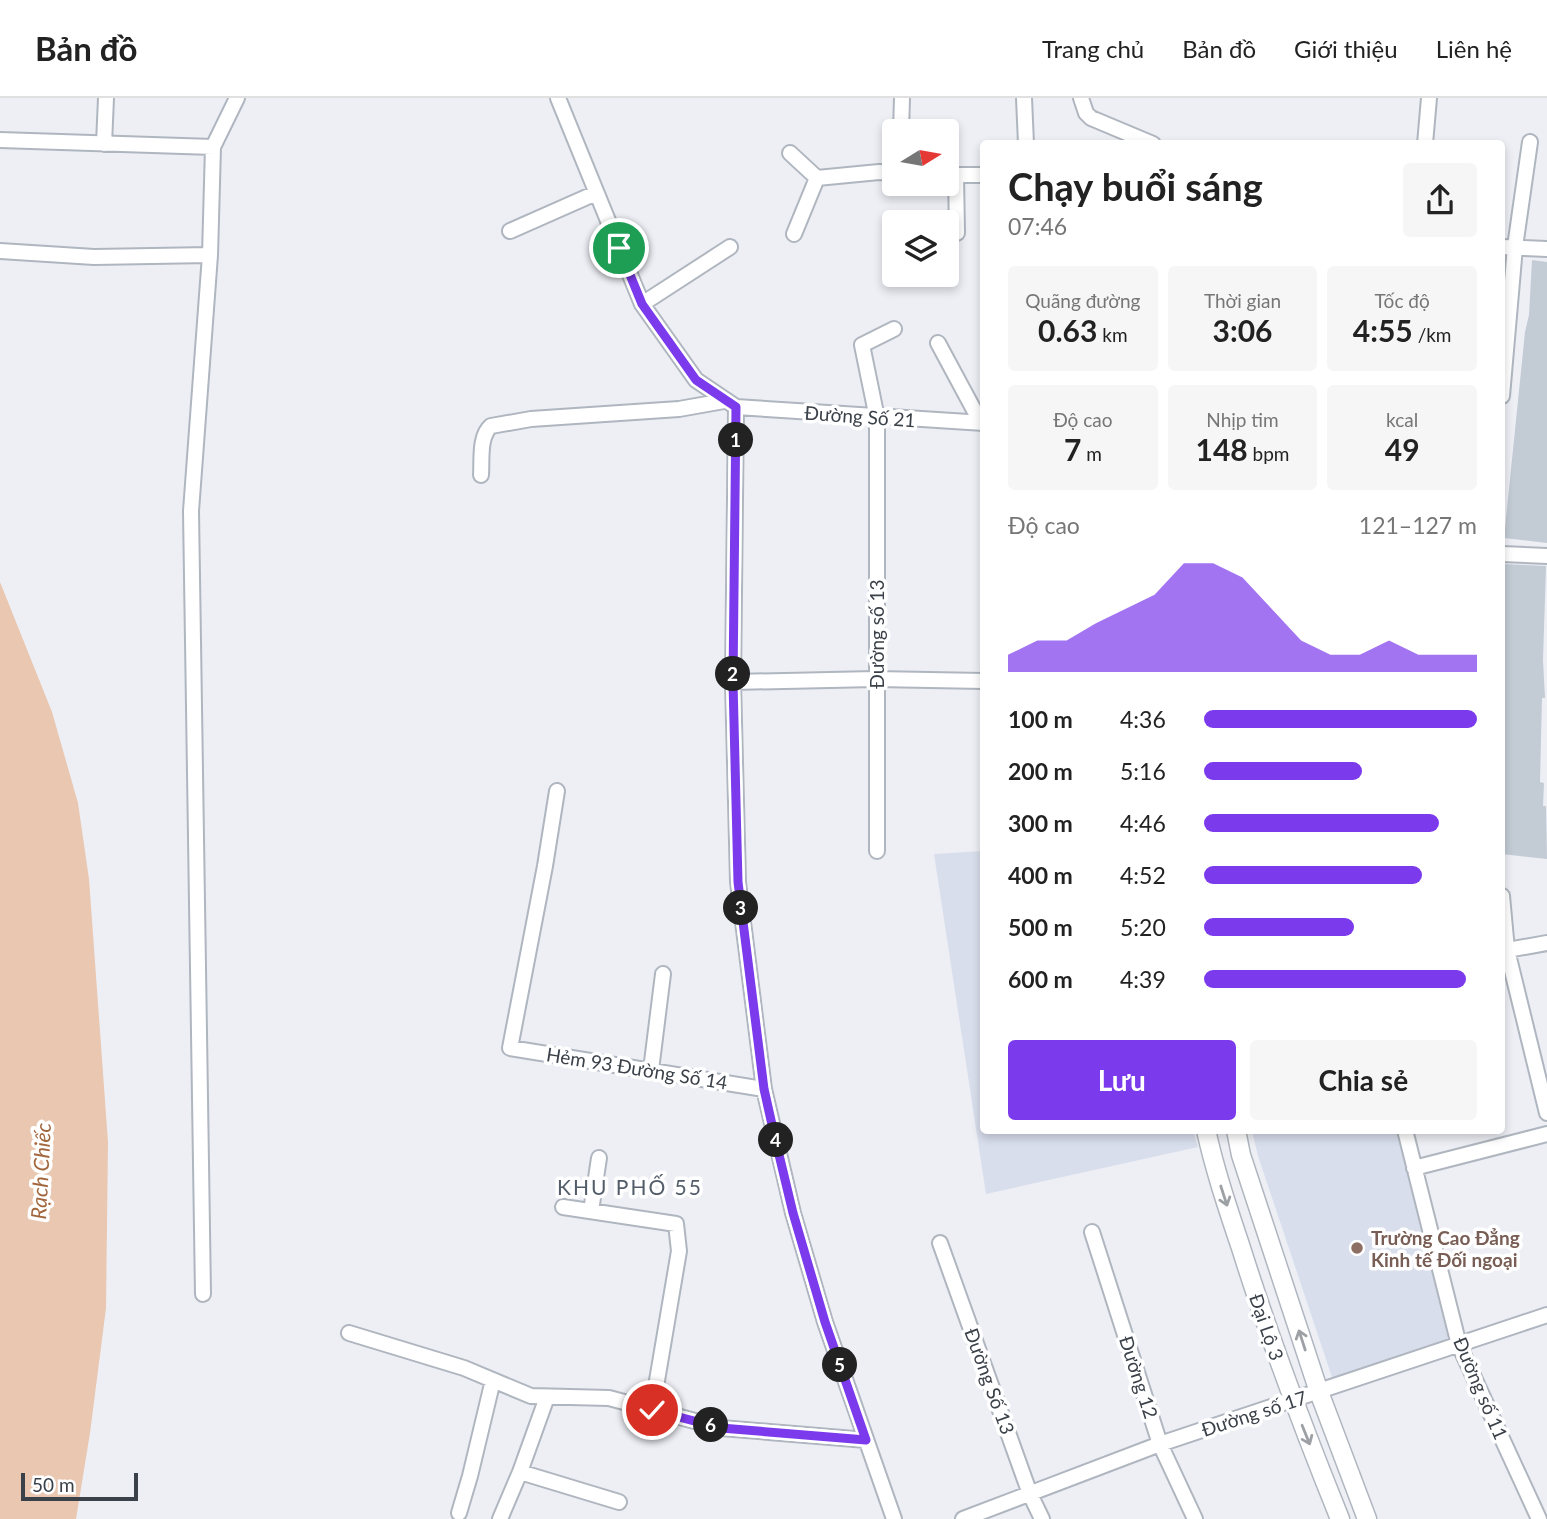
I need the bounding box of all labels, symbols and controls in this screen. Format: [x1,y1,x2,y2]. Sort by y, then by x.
text: Bản đồ [35,28,138,68]
text: Trang chủ [1042,34,1144,63]
text: Bản đồ [1182,34,1256,63]
text: Giới thiệu [1294,34,1398,63]
text: Liên hệ [1436,34,1512,63]
north arrow [882,119,959,196]
map controls [882,119,959,287]
text: Chạy buổi sáng [1008,163,1263,209]
button: share [1403,163,1477,237]
button: layers [882,210,959,287]
text: 07:46 [1008,212,1067,240]
pin [589,218,649,278]
icon: arrive [600,229,638,267]
text: Quãng đường [1025,289,1140,312]
text: Thời gian [1204,289,1281,312]
text: Tốc độ [1375,289,1430,312]
text: 0.63 [1038,312,1097,348]
text: 3:06 [1213,312,1272,348]
text: 4:55 [1353,312,1413,348]
text: km [1097,323,1128,346]
text: /km [1413,323,1452,346]
street label: Đường Số 21 [804,401,916,431]
text: Độ cao [1053,408,1113,431]
text: Nhịp tim [1206,408,1279,431]
text: kcal [1386,408,1418,431]
pin: 1 [718,422,754,458]
text: 1 [730,428,741,451]
text: 7 [1064,431,1081,467]
text: 148 [1196,431,1248,467]
text: 49 [1385,431,1420,467]
text: m [1081,442,1102,465]
text: bpm [1248,442,1289,465]
text: Độ cao [1008,511,1080,539]
text: 121–127 m [1359,511,1477,539]
street label: Đường số 13 [865,579,888,689]
pin: 2 [716,656,750,692]
text: 2 [727,662,738,685]
text: 100 m [1008,705,1073,733]
text: 4:36 [1120,705,1166,733]
text: 200 m [1008,757,1073,785]
text: 5:16 [1120,757,1166,785]
text: 300 m [1008,809,1073,837]
text: 4:46 [1120,809,1166,837]
text: 400 m [1008,861,1073,889]
text: 4:52 [1120,861,1166,889]
pin: 3 [724,890,758,926]
text: 3 [735,896,746,919]
text: 500 m [1008,913,1073,941]
text: 5:20 [1120,913,1166,941]
text: 600 m [1008,965,1073,993]
text: 4:39 [1120,965,1166,993]
button: Lưu [1008,1040,1236,1120]
button: Chia sẻ [1250,1040,1477,1120]
street label: Hẻm 93 Đường Số 14 [545,1042,729,1094]
water label: Rạch Chiếc [25,1122,55,1220]
pin: 4 [758,1122,794,1158]
text: 4 [770,1128,781,1151]
district label: KHU PHỐ 55 [557,1174,703,1199]
one-way arrow [1219,1185,1232,1207]
place label: Trường Cao Đẳng Kinh tế Đối ngoại [1371,1226,1520,1271]
marker: Trường Cao Đẳng Kinh tế Đối ngoại [1349,1240,1365,1256]
street label: Đại Lộ 3 [1245,1291,1289,1363]
street label: Đường Số 13 [960,1325,1020,1437]
one-way arrow [1295,1329,1307,1351]
street label: Đường 12 [1115,1333,1163,1421]
street label: Đường số 11 [1449,1333,1513,1443]
pin: 5 [822,1348,858,1382]
text: 5 [834,1353,845,1376]
pin [622,1380,682,1440]
street label: Đường số 17 [1198,1385,1310,1441]
icon: check [633,1391,671,1429]
pin: 6 [694,1408,728,1442]
text: 6 [705,1413,716,1436]
one-way arrow [1300,1423,1313,1445]
scale bar [21,1470,138,1502]
text: 50 m [32,1473,75,1496]

